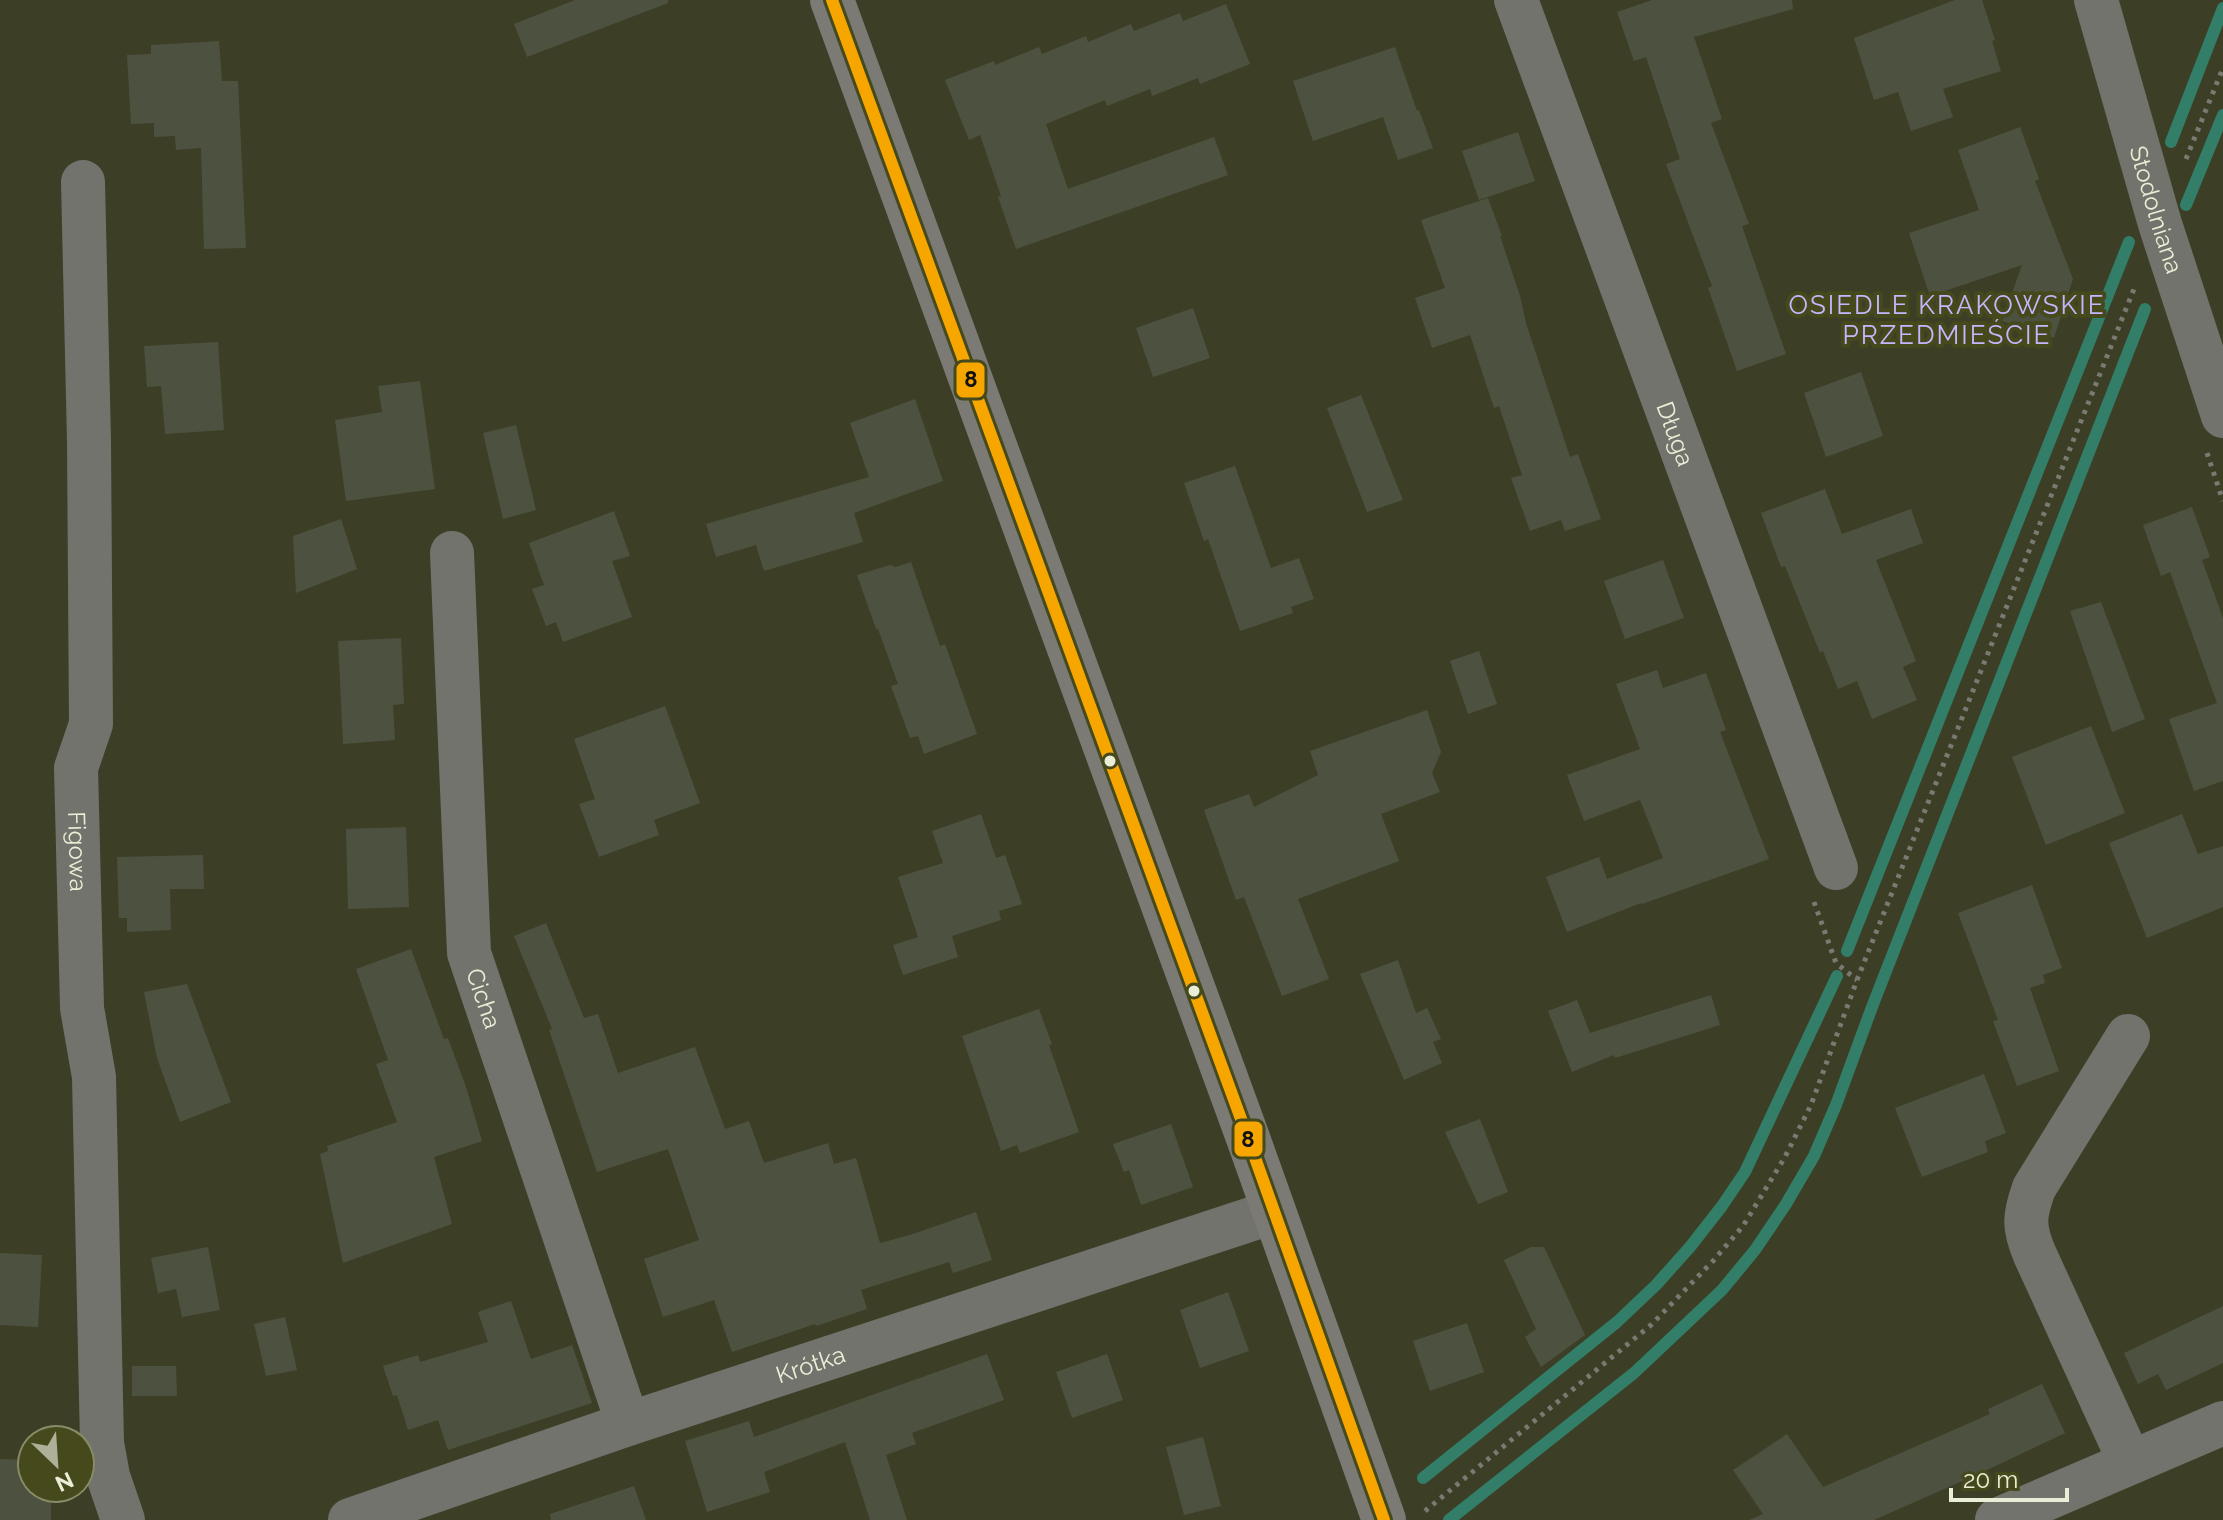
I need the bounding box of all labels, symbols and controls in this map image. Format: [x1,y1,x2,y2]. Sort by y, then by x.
street label: Stodolniana [2124,142,2190,277]
district label: OSIEDLE KRAKOWSKIE PRZEDMIEŚCIE [1788,290,2106,350]
line badge: 8 [955,361,986,399]
text: 8 [964,366,978,392]
street label: Długa [1651,397,1701,470]
unlabelled marker [1102,753,1118,769]
street label: Figowa [63,811,94,892]
street label: Cicha [461,964,508,1032]
unlabelled marker [1186,983,1202,999]
line badge: 8 [1233,1120,1264,1158]
text: 8 [1241,1126,1255,1152]
street label: Krótka [772,1339,849,1389]
north arrow [16,1424,96,1504]
scale bar [1951,1452,2067,1502]
text: 20 m [1963,1465,2018,1494]
text: N [51,1467,78,1497]

